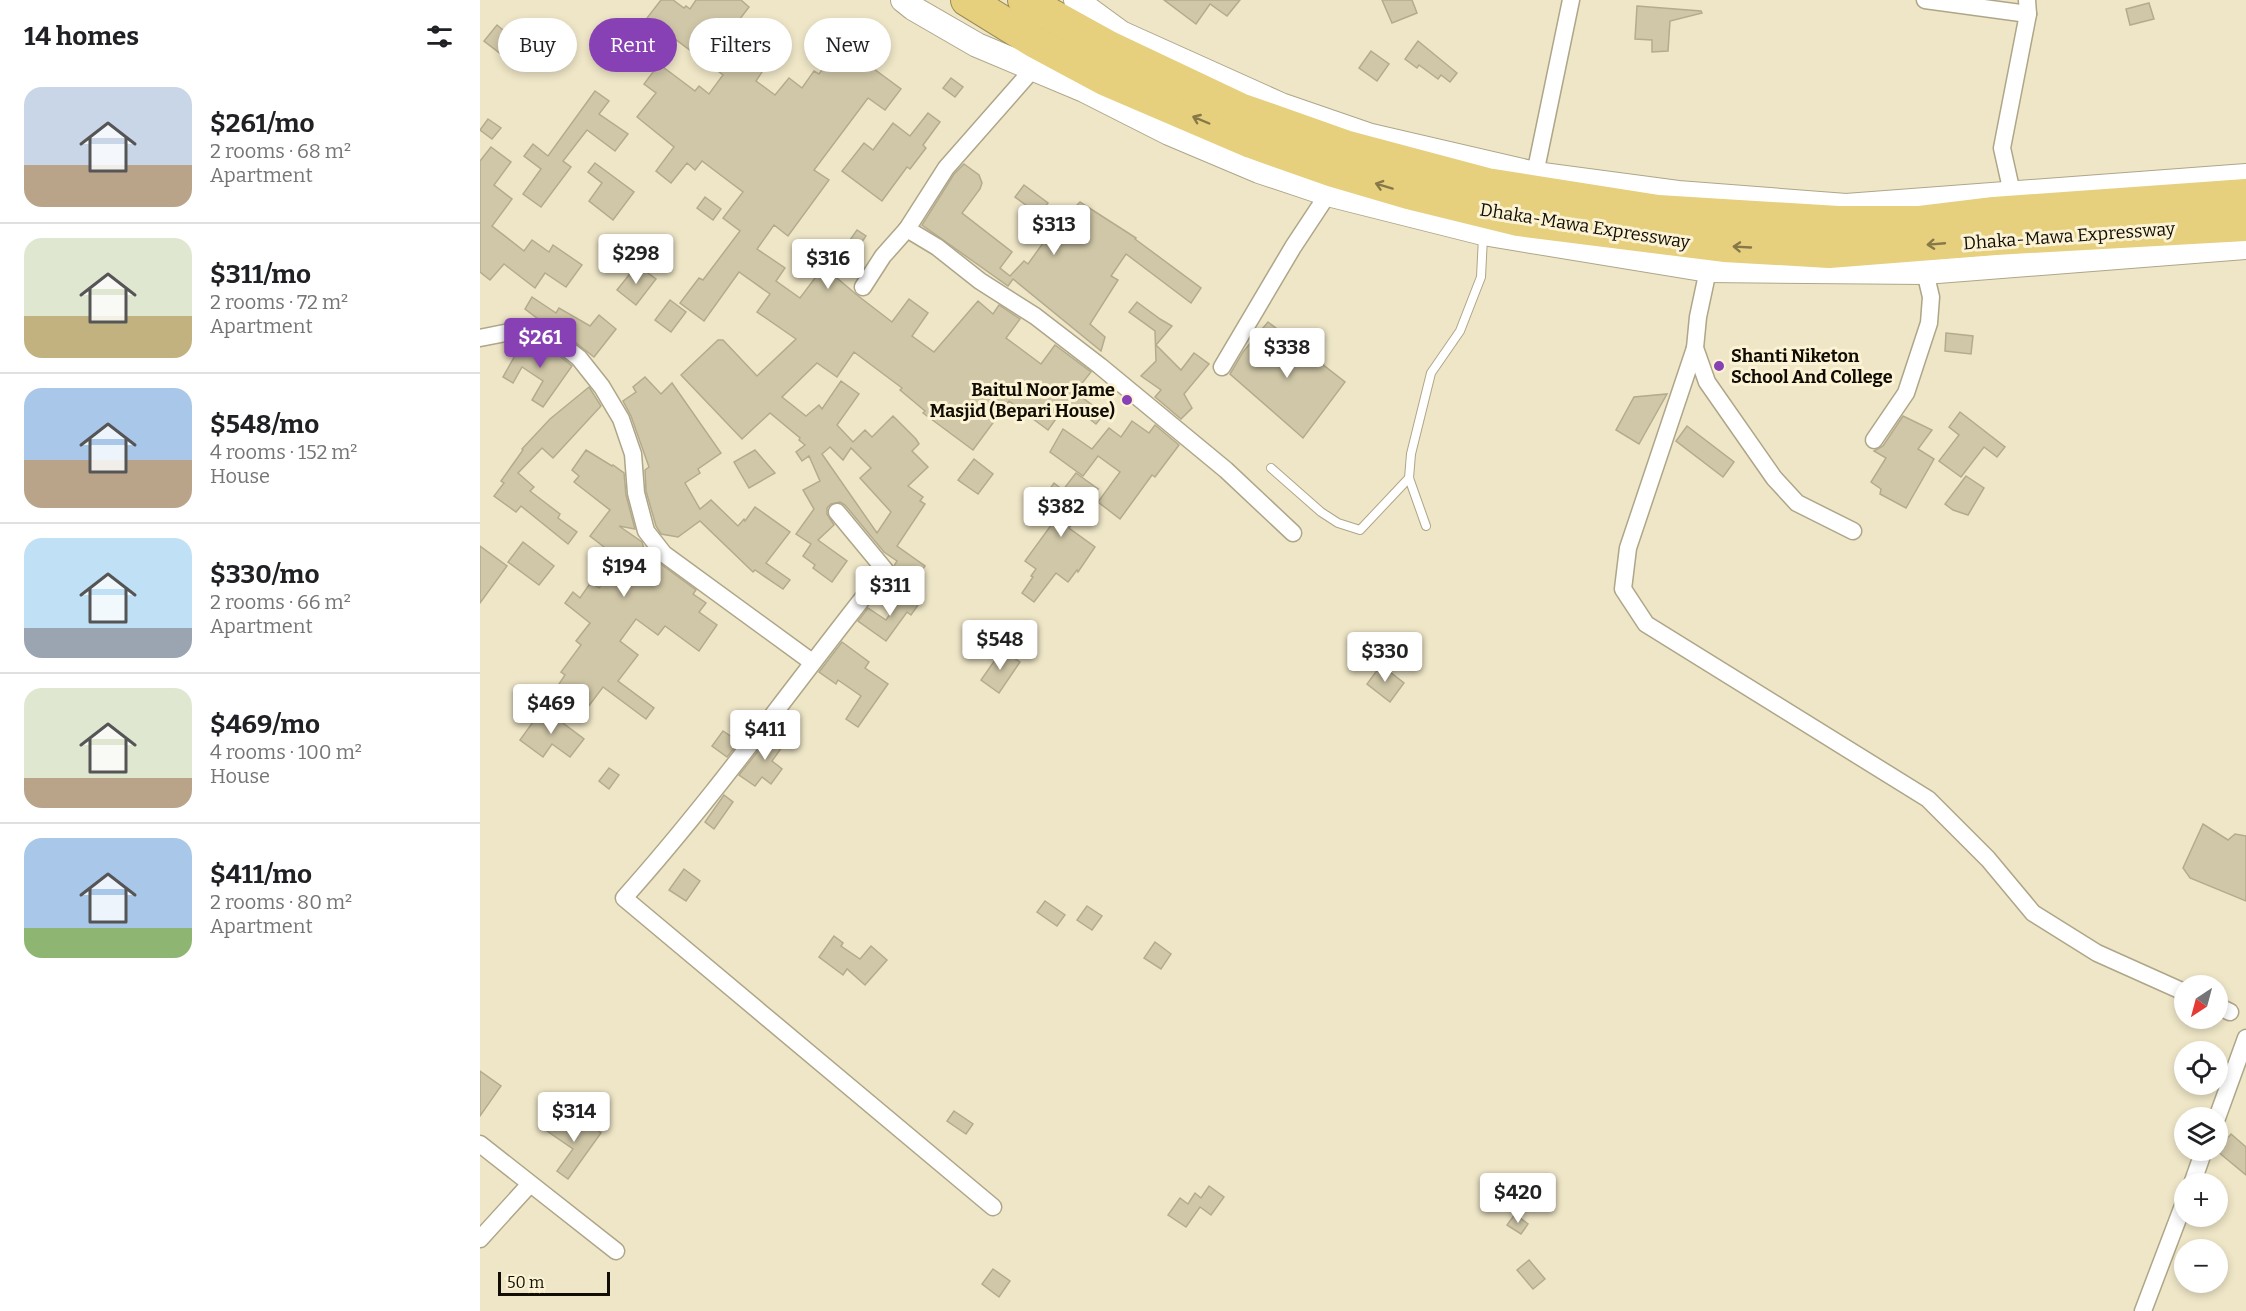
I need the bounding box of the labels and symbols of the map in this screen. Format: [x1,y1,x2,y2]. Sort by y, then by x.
one-way arrow [1192,114,1211,125]
one-way arrow [1375,180,1394,191]
street label: Dhaka-Mawa Expressway [1478,199,1692,254]
pin: $313 [1018,205,1090,256]
street label: Dhaka-Mawa Expressway [1962,218,2176,254]
pin: $298 [600,234,672,285]
pin: $316 [792,239,864,290]
one-way arrow [1927,239,1947,250]
one-way arrow [1732,242,1752,253]
pin: $261 [504,318,576,369]
pin: $338 [1251,328,1323,379]
place label: Shanti Niketon School And College [1731,345,1893,388]
marker: Shanti Niketon School And College [1712,359,1726,373]
place label: Baitul Noor Jame Masjid (Bepari House) [930,379,1115,422]
marker: Baitul Noor Jame Masjid (Bepari House) [1120,393,1134,407]
pin: $382 [1025,487,1097,538]
pin: $194 [588,547,660,598]
pin: $311 [854,566,926,617]
pin: $548 [964,620,1036,671]
pin: $330 [1349,632,1421,683]
pin: $469 [515,684,587,735]
pin: $411 [729,710,801,761]
north arrow [2174,975,2228,1029]
pin: $314 [538,1092,610,1143]
pin: $420 [1482,1173,1554,1224]
scale bar [498,1269,610,1296]

